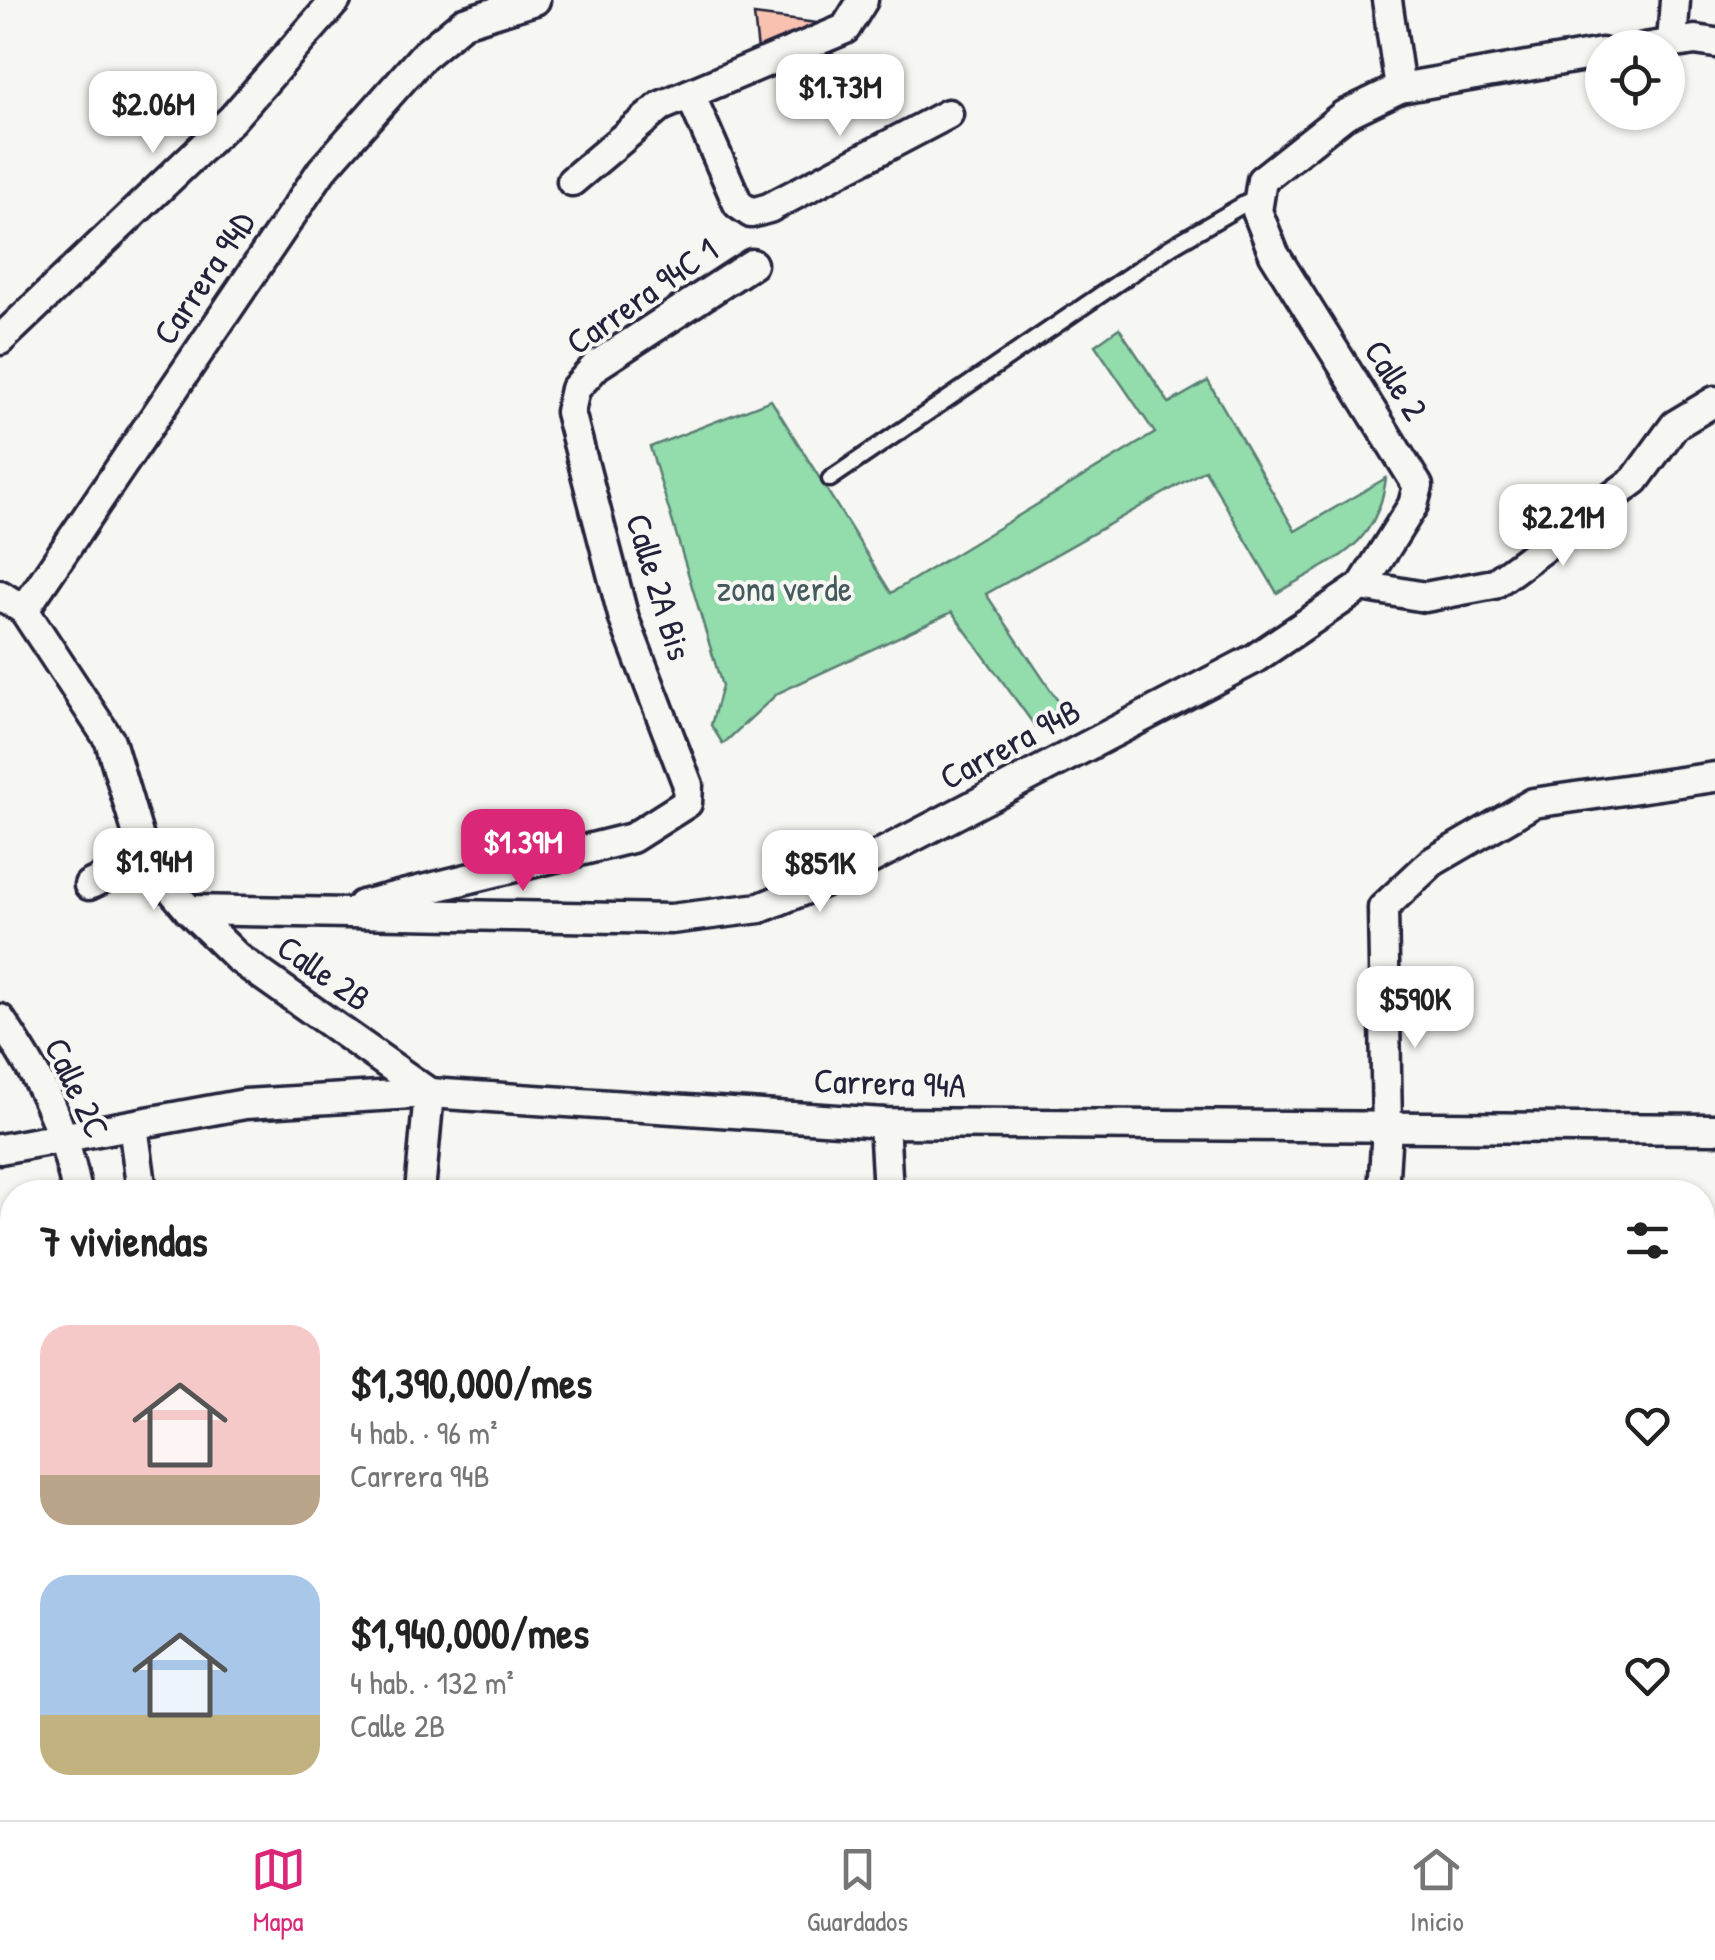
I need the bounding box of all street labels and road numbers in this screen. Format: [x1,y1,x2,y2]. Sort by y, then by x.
street label: Carrera 94D [142,201,266,354]
street label: Carrera 94C 1 [557,226,727,365]
street label: Calle 2 [1354,331,1439,429]
street label: Calle 2A Bis [615,508,704,666]
street label: Carrera 94B [931,687,1088,800]
street label: Calle 2B [268,923,380,1022]
street label: Calle 2C [34,1030,121,1146]
street label: Carrera 94A [813,1056,967,1109]

